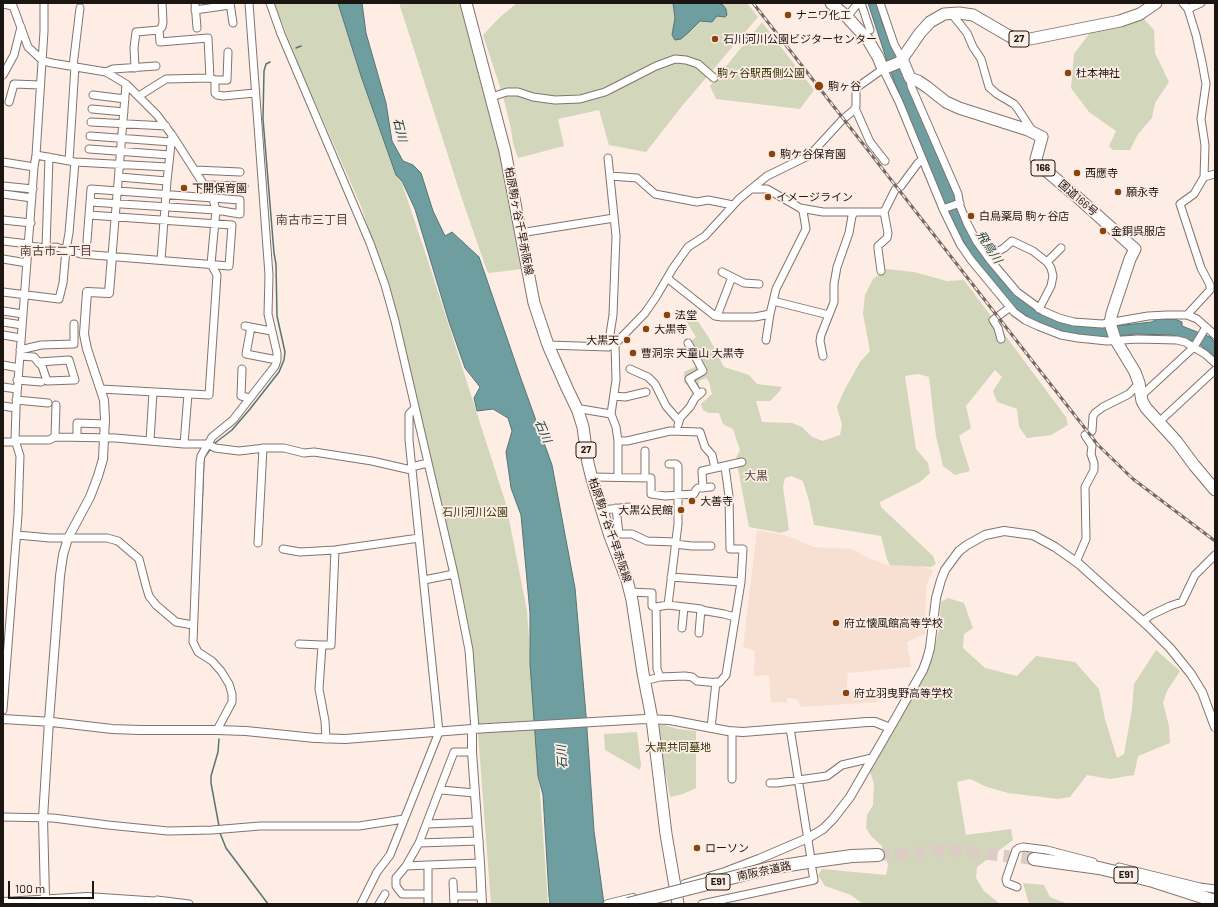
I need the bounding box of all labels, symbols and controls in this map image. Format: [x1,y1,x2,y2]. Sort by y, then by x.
place label: ナニワ化工 [796,8,851,22]
marker: ナニワ化工 [783,10,793,20]
road number: 27 [1009,31,1029,47]
place label: 石川河川公園ビジターセンター [723,32,877,46]
marker: 石川河川公園ビジターセンター [710,34,720,44]
park label: 駒ヶ谷駅西側公園 [717,66,805,80]
place label: 杜本神社 [1076,66,1120,80]
marker: 杜本神社 [1063,68,1073,78]
place label: 駒ヶ谷 [828,79,861,93]
marker: 駒ヶ谷 [813,80,825,92]
water label: 石川 [390,117,410,143]
place label: 駒ケ谷保育園 [780,147,846,161]
marker: 駒ケ谷保育園 [767,149,777,159]
road number: 166 [1031,160,1055,176]
street label: 柏原駒ヶ谷千早赤阪線 [502,166,536,276]
place label: 西應寺 [1085,166,1118,180]
marker: 西應寺 [1072,168,1082,178]
street label: 国道166号 [1055,177,1101,219]
place label: 下開保育園 [192,181,247,195]
marker: 下開保育園 [179,183,189,193]
place label: 願永寺 [1126,185,1159,199]
marker: 願永寺 [1113,187,1123,197]
place label: イメージライン [776,190,853,204]
marker: イメージライン [763,192,773,202]
place label: 白鳥薬局 駒ヶ谷店 [979,209,1069,223]
marker: 白鳥薬局 駒ヶ谷店 [966,211,976,221]
district label: 南古市三丁目 [276,213,348,227]
place label: 金銅呉服店 [1111,224,1166,238]
marker: 金銅呉服店 [1098,226,1108,236]
water label: 飛鳥川 [973,228,1005,266]
district label: 南古市二丁目 [20,244,92,258]
place label: 法堂 [675,308,697,322]
marker: 法堂 [662,310,672,320]
place label: 大黒寺 [654,322,687,336]
marker: 大黒寺 [641,324,651,334]
place label: 大黒天 [586,333,619,347]
marker: 大黒天 [622,335,632,345]
place label: 曹洞宗 天童山 大黒寺 [641,346,744,360]
marker: 曹洞宗 天童山 大黒寺 [628,348,638,358]
water label: 石川 [532,417,554,445]
road number: 27 [576,442,596,458]
district label: 大黒 [744,469,768,483]
street label: 柏原駒ヶ谷千早赤阪線 [586,476,634,584]
place label: 大善寺 [700,494,733,508]
marker: 大善寺 [687,496,697,506]
place label: 大黒公民館 [618,503,673,517]
park label: 石川河川公園 [442,505,508,519]
marker: 大黒公民館 [676,505,686,515]
place label: 府立懐風館高等学校 [844,616,943,630]
marker: 府立懐風館高等学校 [831,618,841,628]
place label: 府立羽曳野高等学校 [854,686,953,700]
marker: 府立羽曳野高等学校 [841,688,851,698]
park label: 大黒共同墓地 [645,740,711,754]
water label: 石川 [554,745,570,769]
place label: ローソン [705,841,749,855]
marker: ローソン [692,843,702,853]
street label: 南阪奈道路 [736,859,792,883]
road number: E91 [1114,867,1138,883]
scale bar [10,873,96,899]
road number: E91 [706,874,730,890]
text: 100 m [15,881,45,895]

